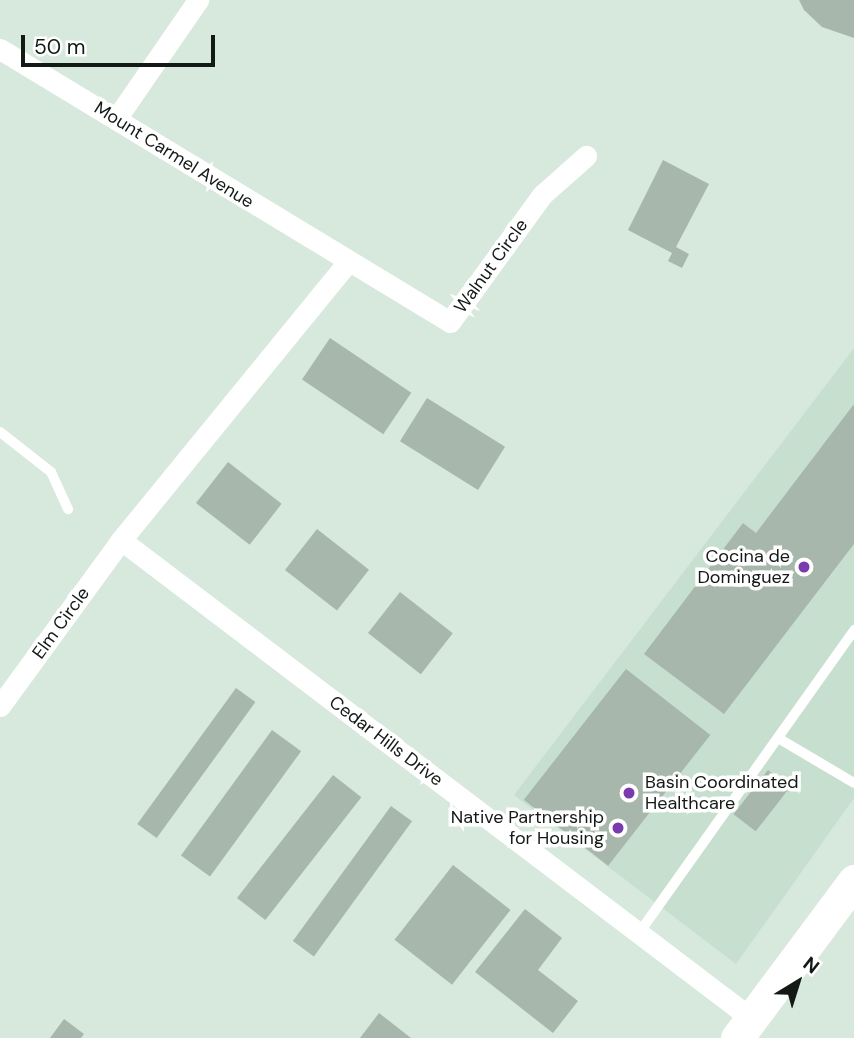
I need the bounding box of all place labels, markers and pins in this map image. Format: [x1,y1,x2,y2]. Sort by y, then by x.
place label: Cocina de Dominguez [697,546,790,588]
marker: Cocina de Dominguez [796,559,812,575]
place label: Basin Coordinated Healthcare [645,772,798,814]
marker: Basin Coordinated Healthcare [619,783,639,803]
place label: Native Partnership for Housing [451,807,604,850]
marker: Native Partnership for Housing [610,820,626,836]

